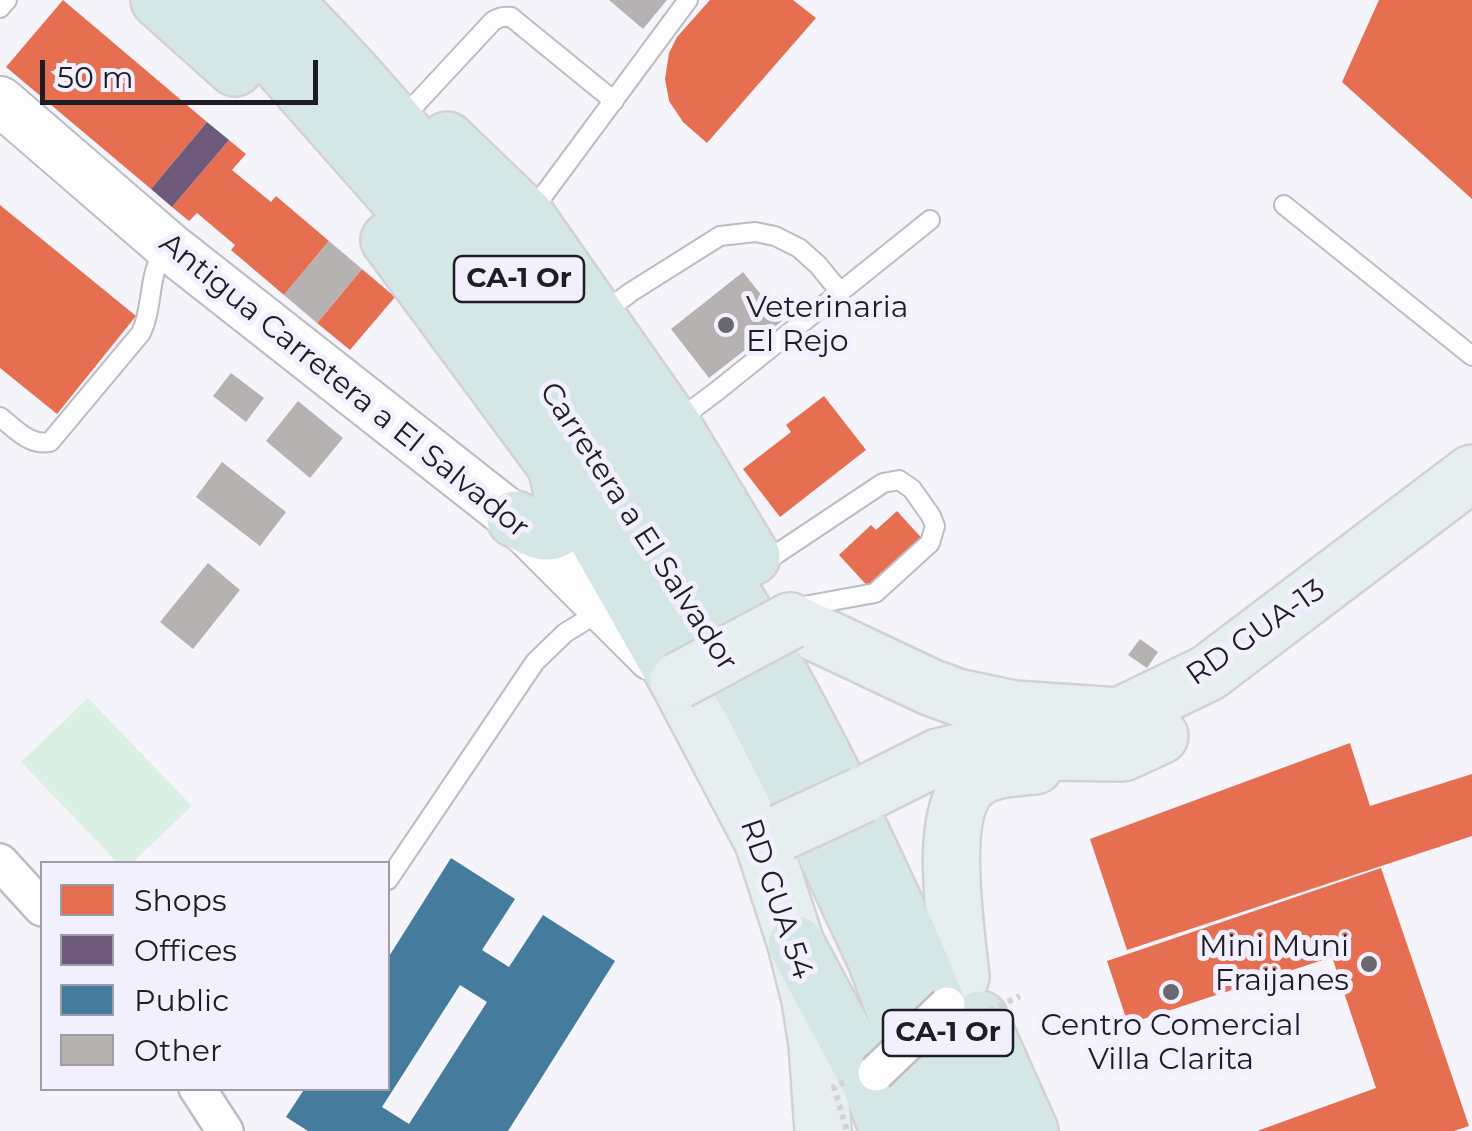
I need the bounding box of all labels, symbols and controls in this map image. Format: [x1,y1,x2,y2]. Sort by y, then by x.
scale bar [45,40,322,102]
text: 50 m [57,59,134,96]
street label: Antigua Carretera a El Salvador [152,226,536,546]
road number: CA-1 Or [454,256,584,302]
place label: Veterinaria El Rejo [746,290,909,360]
marker: Veterinaria El Rejo [715,314,737,336]
street label: Carretera a El Salvador [531,376,745,678]
street label: RD GUA-13 [1180,572,1332,694]
street label: RD GUA 54 [732,814,820,984]
legend [40,861,390,1091]
text: Shops [134,882,227,919]
place label: Mini Muni Fraijanes [1199,929,1349,1000]
text: Offices [134,932,237,969]
marker: Mini Muni Fraijanes [1358,953,1380,975]
marker: Centro Comercial Villa Clarita [1160,981,1182,1003]
text: Public [134,982,229,1019]
place label: Centro Comercial Villa Clarita [1041,1008,1301,1078]
road number: CA-1 Or [883,1010,1013,1056]
text: Other [134,1032,222,1069]

